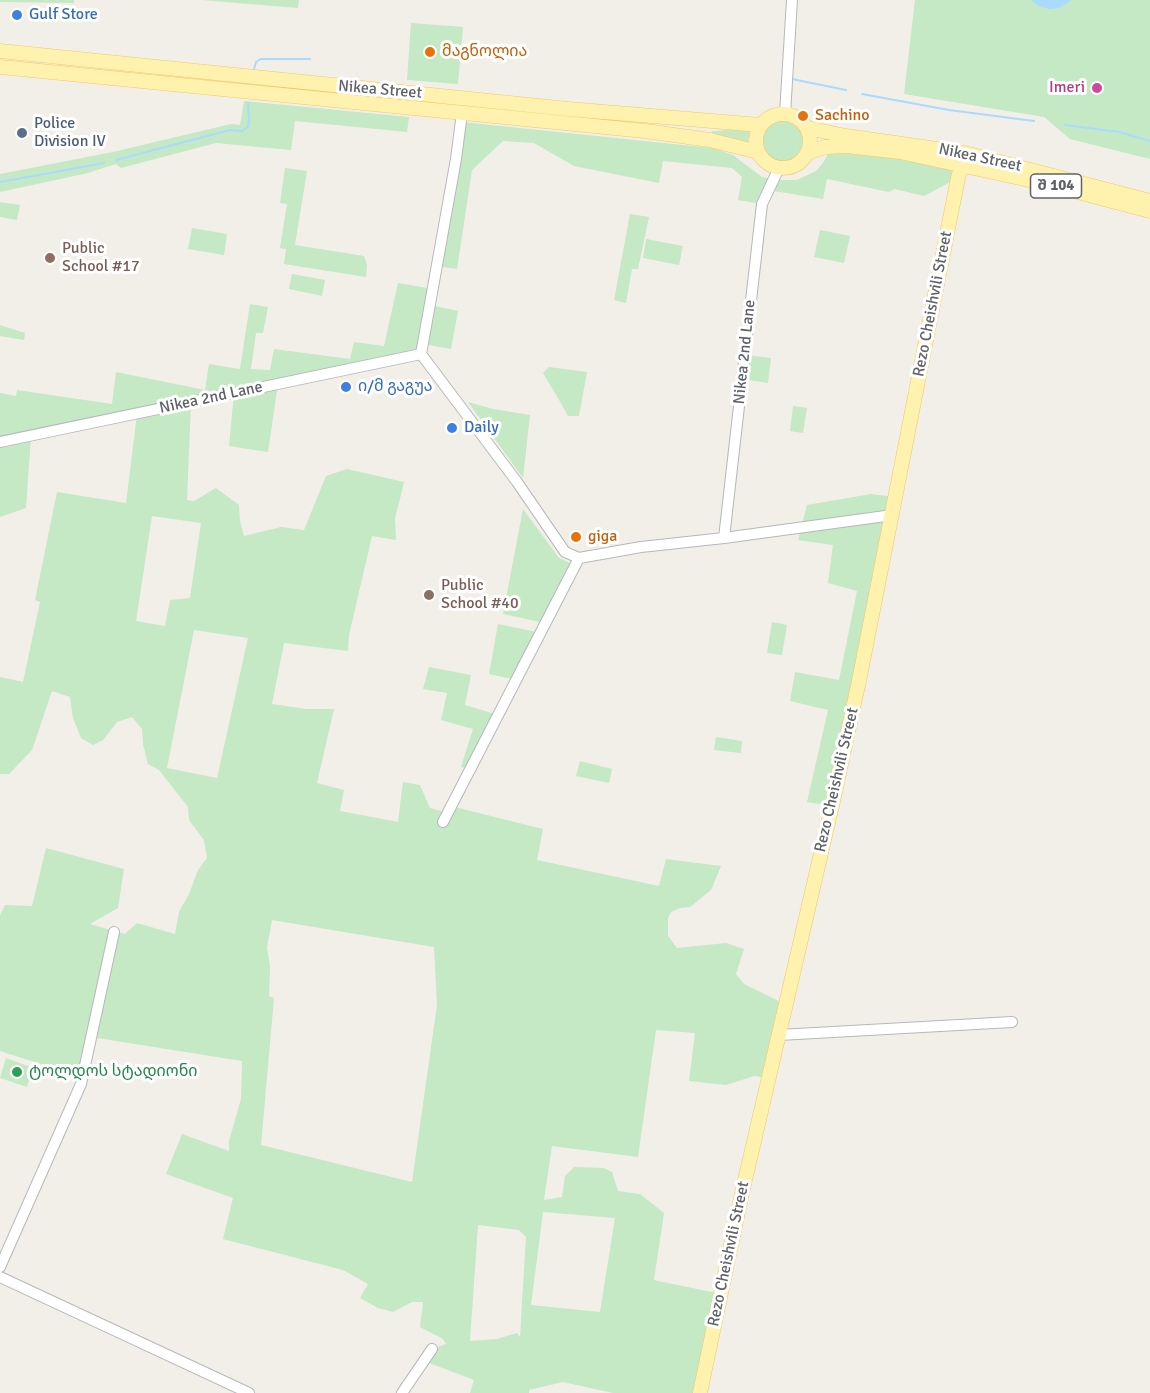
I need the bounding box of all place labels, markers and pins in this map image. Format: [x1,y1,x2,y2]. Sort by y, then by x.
place label: Gulf Store [29,5,98,25]
marker: Gulf Store [10,8,24,22]
place label: მაგნოლია [442,42,527,62]
marker: მაგნოლია [423,45,437,59]
place label: Imeri [1049,78,1085,98]
marker: Imeri [1090,81,1104,95]
place label: Sachino [815,106,870,126]
marker: Sachino [796,109,810,123]
place label: Police Division IV [34,114,106,152]
marker: Police Division IV [15,126,29,140]
place label: Public School #17 [62,239,140,277]
marker: Public School #17 [43,251,57,265]
place label: ი/მ გაგუა [358,377,433,397]
marker: ი/მ გაგუა [339,380,353,394]
place label: Daily [464,418,499,438]
marker: Daily [445,421,459,435]
place label: giga [588,527,617,547]
marker: giga [569,530,583,544]
place label: Public School #40 [441,576,519,614]
marker: Public School #40 [422,588,436,602]
place label: ტოლდოს სტადიონი [29,1062,197,1082]
marker: ტოლდოს სტადიონი [10,1065,24,1079]

